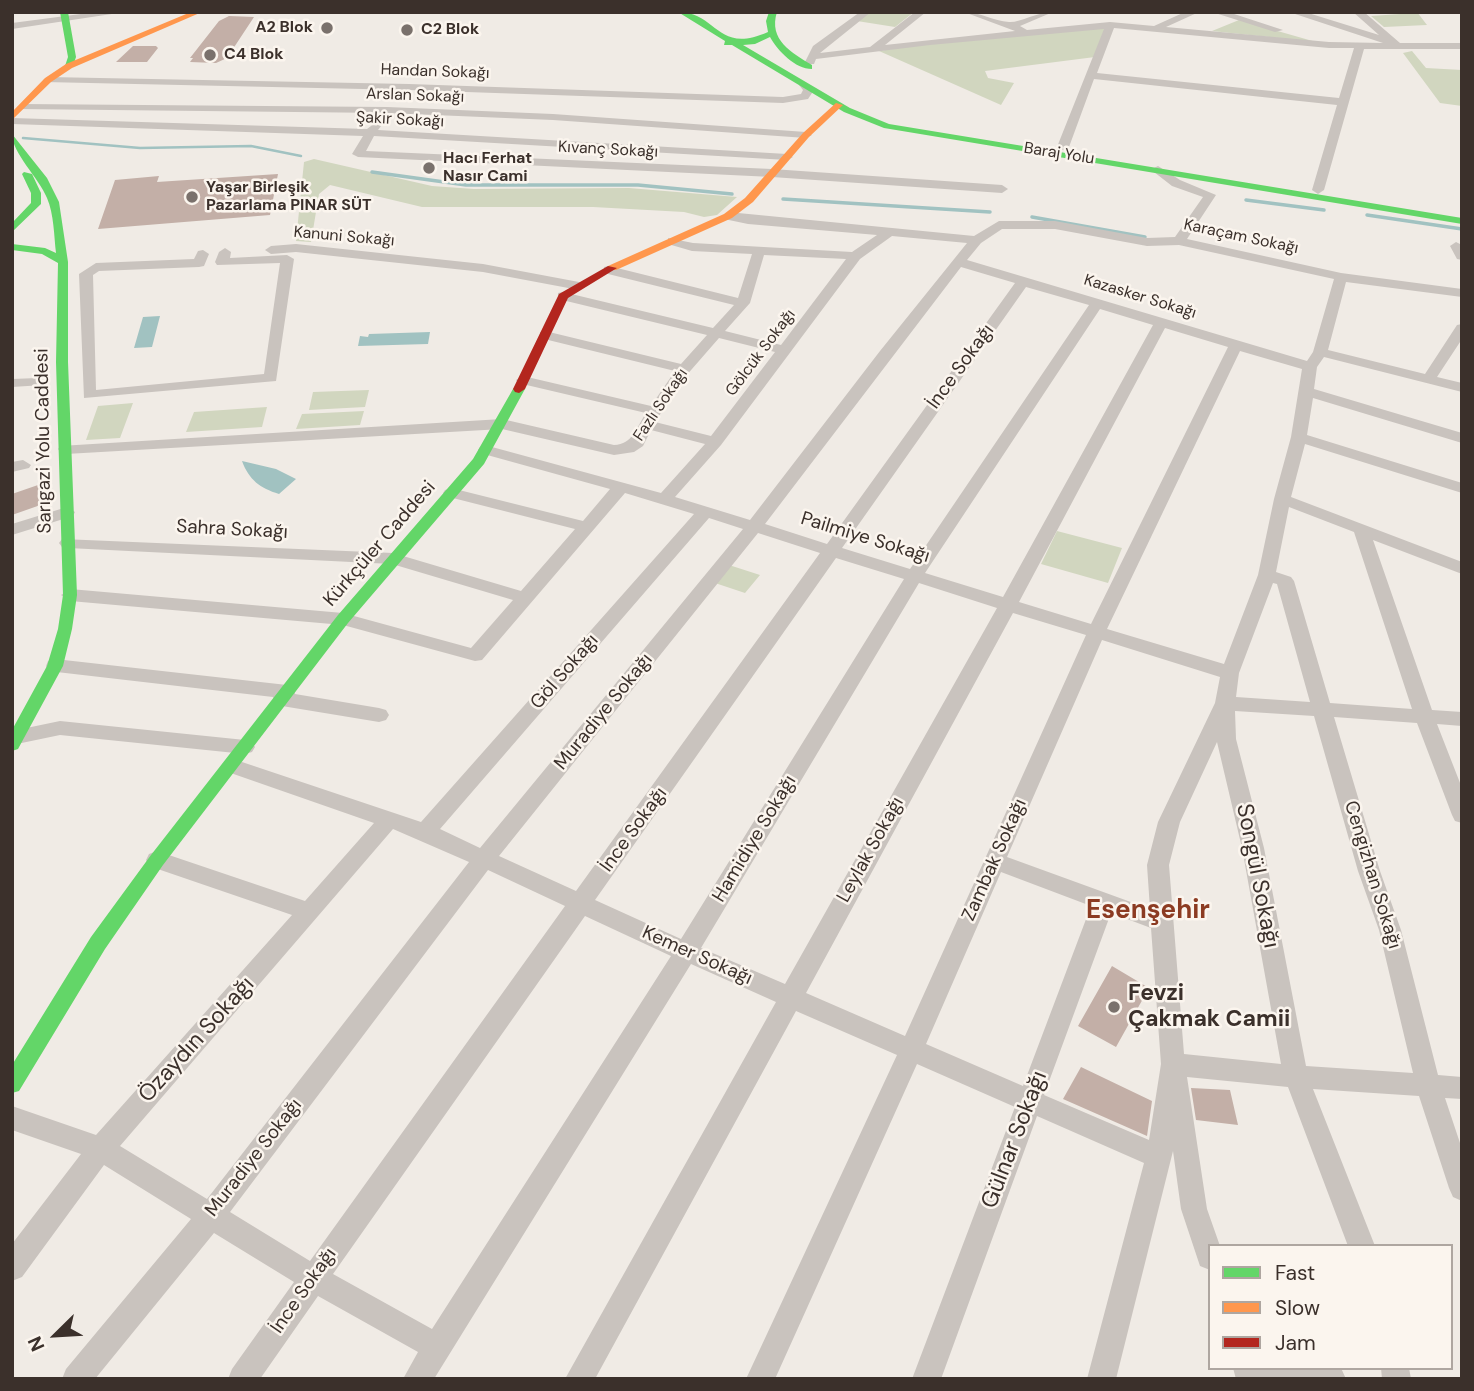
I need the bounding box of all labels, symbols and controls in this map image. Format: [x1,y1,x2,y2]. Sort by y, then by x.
place label: A2 Blok [255,18,313,38]
marker: A2 Blok [319,20,335,36]
place label: C2 Blok [421,20,479,40]
marker: C2 Blok [399,22,415,38]
place label: C4 Blok [224,45,283,65]
marker: C4 Blok [202,47,218,63]
street label: Handan Sokağı [380,61,490,83]
street label: Arslan Sokağı [366,85,464,107]
street label: Şakir Sokağı [356,108,444,132]
street label: Kıvanç Sokağı [557,138,659,162]
street label: Baraj Yolu [1022,139,1096,169]
place label: Hacı Ferhat Nasır Cami [443,149,532,187]
marker: Hacı Ferhat Nasır Cami [421,160,437,176]
place label: Yaşar Birleşik Pazarlama PINAR SÜT [206,178,371,216]
marker: Yaşar Birleşik Pazarlama PINAR SÜT [184,189,200,205]
street label: Karaçam Sokağı [1182,215,1300,259]
street label: Kanuni Sokağı [293,223,395,251]
street label: Kazasker Sokağı [1081,271,1199,323]
street label: Gölcük Sokağı [722,306,800,400]
street label: İnce Sokağı [923,320,999,414]
street label: Sarıgazi Yolu Caddesi [31,348,57,534]
street label: Fazlı Sokağı [630,365,692,445]
street label: Kürkçüler Caddesi [319,476,441,612]
street label: Pailmiye Sokağı [798,508,932,568]
street label: Sahra Sokağı [176,516,288,544]
street label: Göl Sokağı [526,630,604,714]
street label: Muradiye Sokağı [550,649,658,775]
street label: Hamidiye Sokağı [708,772,802,906]
street label: İnce Sokağı [596,783,672,877]
street label: Leylak Sokağı [833,793,909,907]
street label: Zambak Sokağı [958,795,1032,925]
street label: Cengizhan Sokağı [1339,798,1405,952]
street label: Songül Sokağı [1229,802,1285,950]
district label: Esenşehir [1086,895,1210,927]
street label: Kemer Sokağı [638,922,756,990]
street label: Özaydın Sokağı [133,971,261,1109]
place label: Fevzi Çakmak Camii [1128,980,1290,1034]
marker: Fevzi Çakmak Camii [1106,999,1122,1015]
street label: Gülnar Sokağı [976,1067,1054,1213]
street label: Muradiye Sokağı [201,1095,307,1221]
street label: İnce Sokağı [266,1244,342,1338]
legend [1208,1244,1453,1370]
text: Fast [1275,1259,1315,1287]
text: Slow [1275,1294,1320,1322]
north arrow [21,1300,91,1370]
text: Jam [1275,1329,1316,1357]
text: N [22,1332,51,1355]

